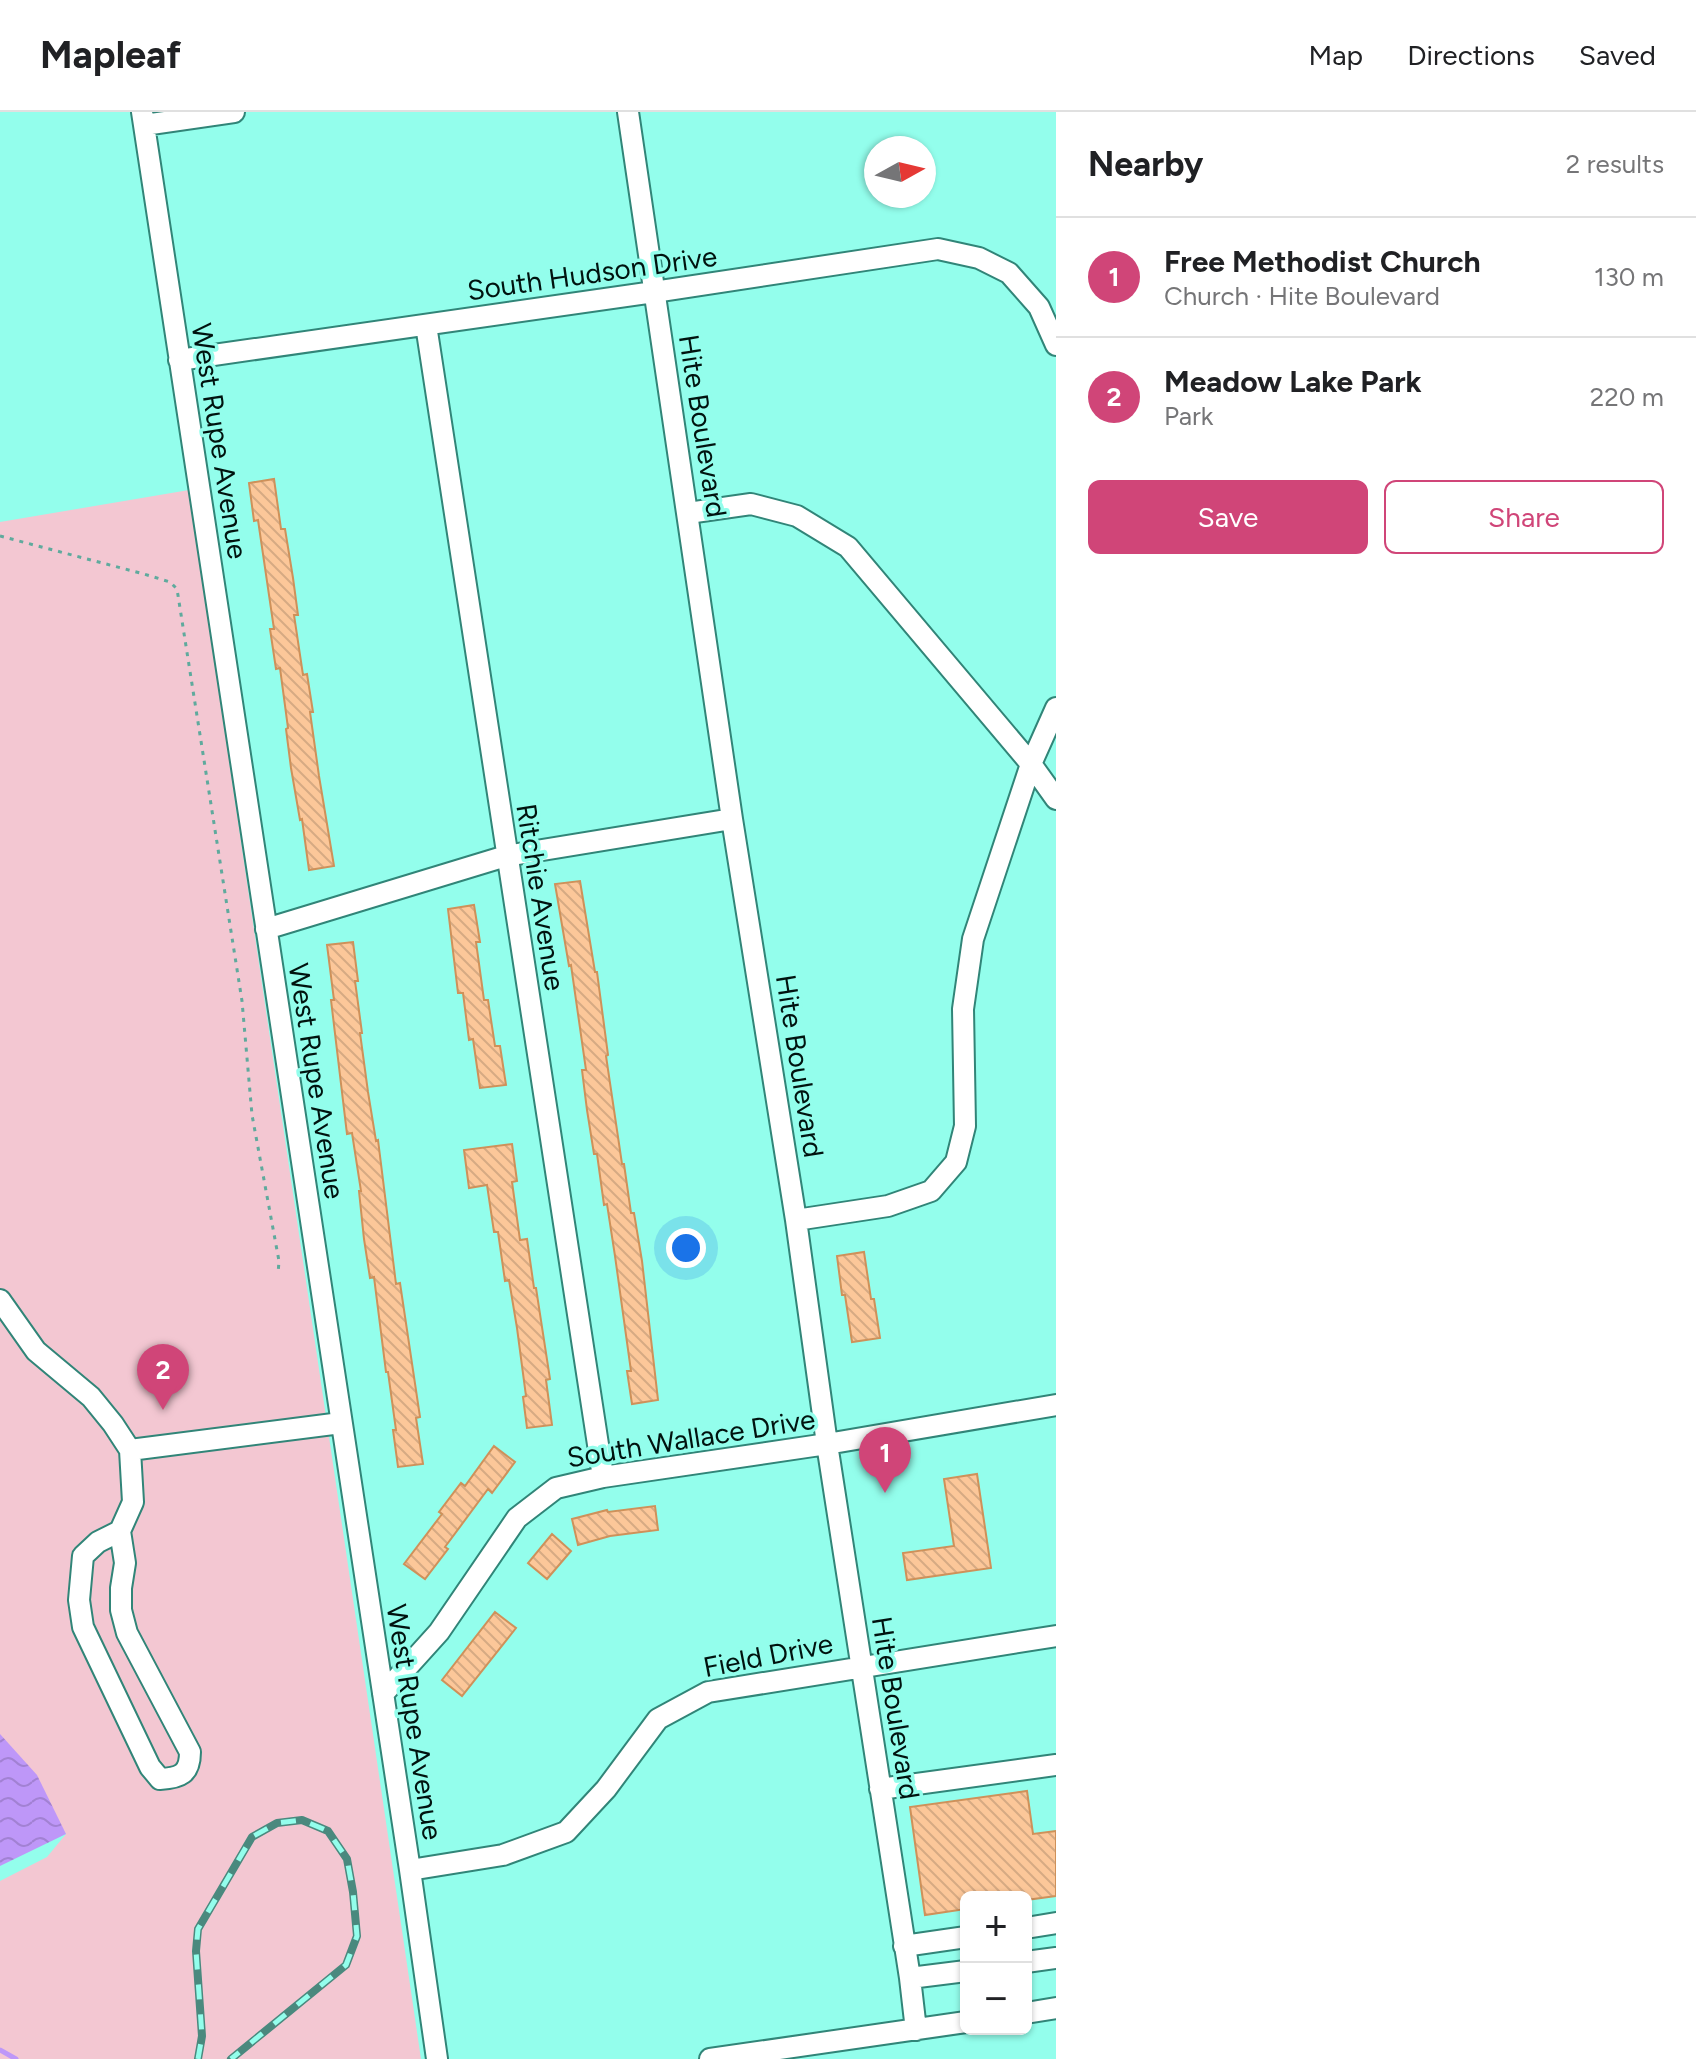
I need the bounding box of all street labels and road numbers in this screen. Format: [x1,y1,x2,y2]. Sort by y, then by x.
street label: South Hudson Drive [465,239,719,307]
street label: West Rupe Avenue [185,321,255,561]
street label: Hite Boulevard [672,332,734,520]
street label: Ritchie Avenue [509,801,573,993]
street label: West Rupe Avenue [282,961,352,1201]
street label: Hite Boulevard [769,972,831,1160]
street label: South Wallace Drive [564,1402,818,1474]
street label: West Rupe Avenue [380,1602,450,1842]
street label: Hite Boulevard [865,1614,927,1802]
street label: Field Drive [700,1626,836,1684]

